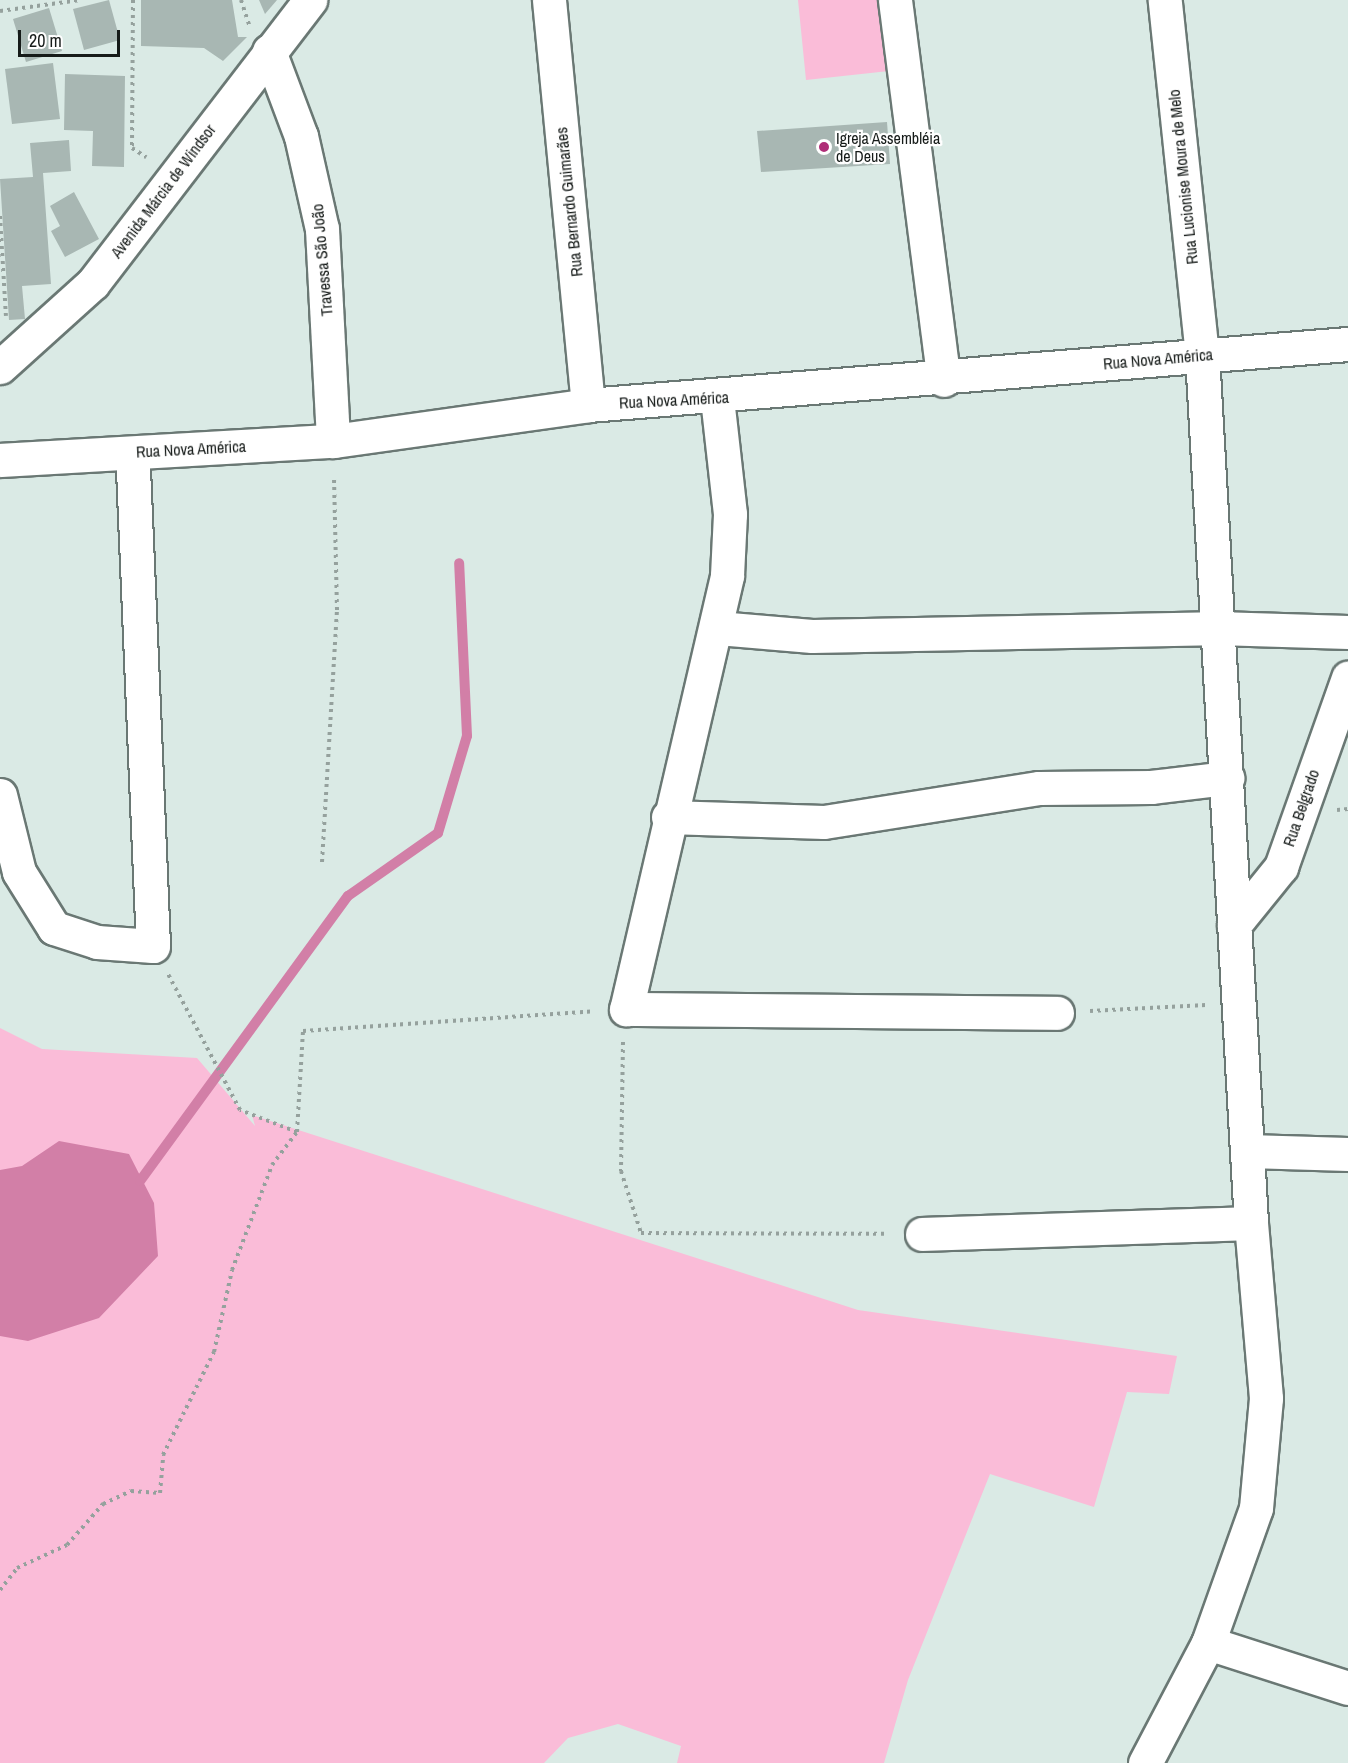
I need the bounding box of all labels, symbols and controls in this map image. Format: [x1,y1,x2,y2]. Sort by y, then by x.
scale bar [21,18,123,56]
text: 20 m [29,28,62,53]
street label: Rua Lucionise Moura de Melo [1164,89,1202,265]
street label: Avenida Márcia de Windsor [106,120,220,262]
street label: Rua Bernardo Guimarães [552,126,586,278]
place label: Igreja Assembléia de Deus [836,128,941,166]
marker: Igreja Assembléia de Deus [817,140,831,154]
street label: Travessa São João [308,203,336,317]
street label: Rua Nova América [1102,345,1214,373]
street label: Rua Nova América [618,388,730,412]
street label: Rua Nova América [135,437,247,461]
street label: Rua Belgrado [1279,767,1323,849]

